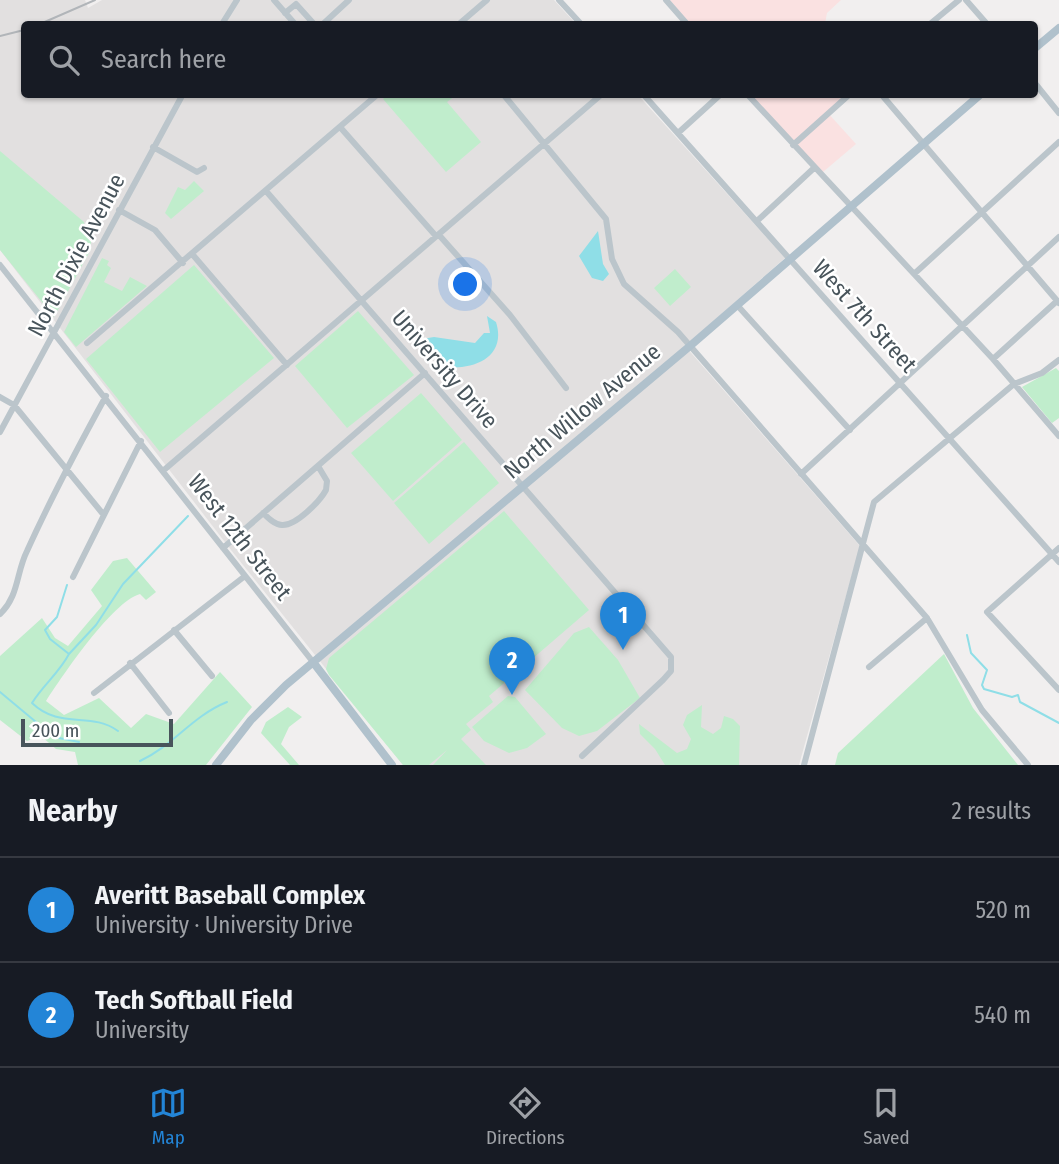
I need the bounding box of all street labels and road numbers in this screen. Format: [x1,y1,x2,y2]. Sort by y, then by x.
street label: North Dixie Avenue [21,169,131,341]
street label: West 7th Street [807,254,923,378]
street label: University Drive [386,304,504,434]
street label: North Willow Avenue [498,337,666,485]
street label: West 12th Street [182,469,298,606]

